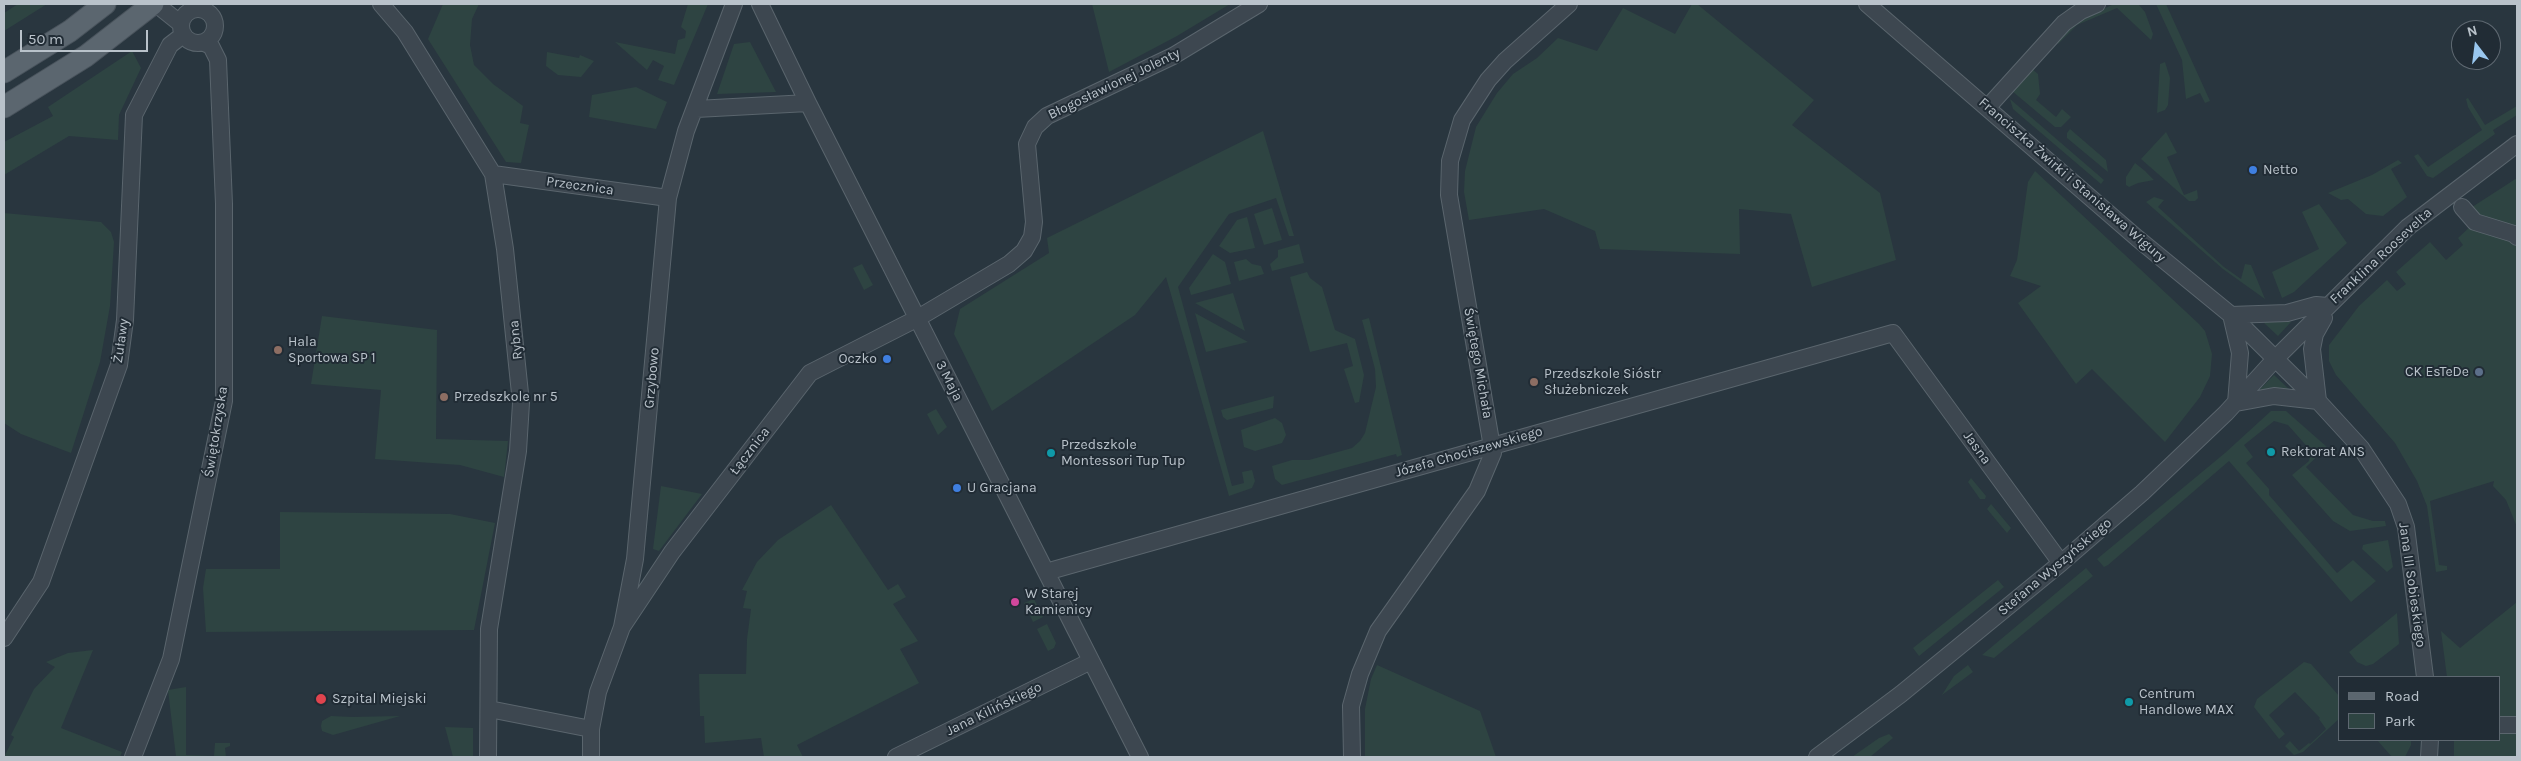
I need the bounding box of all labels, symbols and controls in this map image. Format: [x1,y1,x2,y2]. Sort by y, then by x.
scale bar [22,20,150,52]
north arrow [2451,20,2501,70]
text: N [2465,21,2479,41]
text: 50 m [28,30,63,48]
street label: Błogosławionej Jolenty [1045,45,1183,123]
street label: Franciszka Żwirki i Stanisława Wigury [1975,94,2169,266]
place label: Netto [2263,162,2298,178]
marker: Netto [2247,164,2259,176]
street label: Przecznica [545,173,615,199]
street label: Franklina Roosevelta [2326,204,2436,308]
street label: Świętego Michała [1460,306,1496,420]
street label: Żuławy [110,318,132,364]
street label: Rybna [506,319,526,361]
place label: Hala Sportowa SP 1 [288,334,376,367]
marker: Hala Sportowa SP 1 [272,344,284,356]
street label: Grzybowo [641,347,663,409]
place label: Oczko [839,351,877,367]
marker: Oczko [881,353,893,365]
street label: 3 Maja [932,358,966,404]
place label: CK EsTeDe [2405,364,2469,380]
place label: Przedszkole Sióstr Służebniczek [1544,366,1661,398]
marker: CK EsTeDe [2473,366,2485,378]
marker: Przedszkole Sióstr Służebniczek [1528,376,1540,388]
street label: Świętokrzyska [201,385,231,479]
place label: Przedszkole nr 5 [454,389,558,405]
marker: Przedszkole nr 5 [438,391,450,403]
street label: Józefa Chociszewskiego [1393,423,1545,481]
street label: Łącznica [726,424,774,478]
street label: Jasna [1959,428,1995,468]
place label: Przedszkole Montessori Tup Tup [1061,437,1185,470]
place label: Rektorat ANS [2281,444,2365,460]
marker: Rektorat ANS [2265,446,2277,458]
marker: Przedszkole Montessori Tup Tup [1045,447,1057,459]
place label: U Gracjana [967,480,1037,496]
marker: U Gracjana [951,482,963,494]
street label: Stefana Wyszyńskiego [1995,515,2115,619]
street label: Jana III Sobieskiego [2395,522,2429,648]
place label: W Starej Kamienicy [1025,586,1092,618]
marker: W Starej Kamienicy [1009,596,1021,608]
legend [2338,676,2501,741]
street label: Jana Kilińskiego [943,679,1045,739]
place label: Centrum Handlowe MAX [2139,686,2234,719]
text: Road [2385,687,2420,705]
place label: Szpital Miejski [332,691,427,707]
marker: Szpital Miejski [314,692,328,706]
marker: Centrum Handlowe MAX [2123,696,2135,708]
text: Park [2385,712,2415,730]

